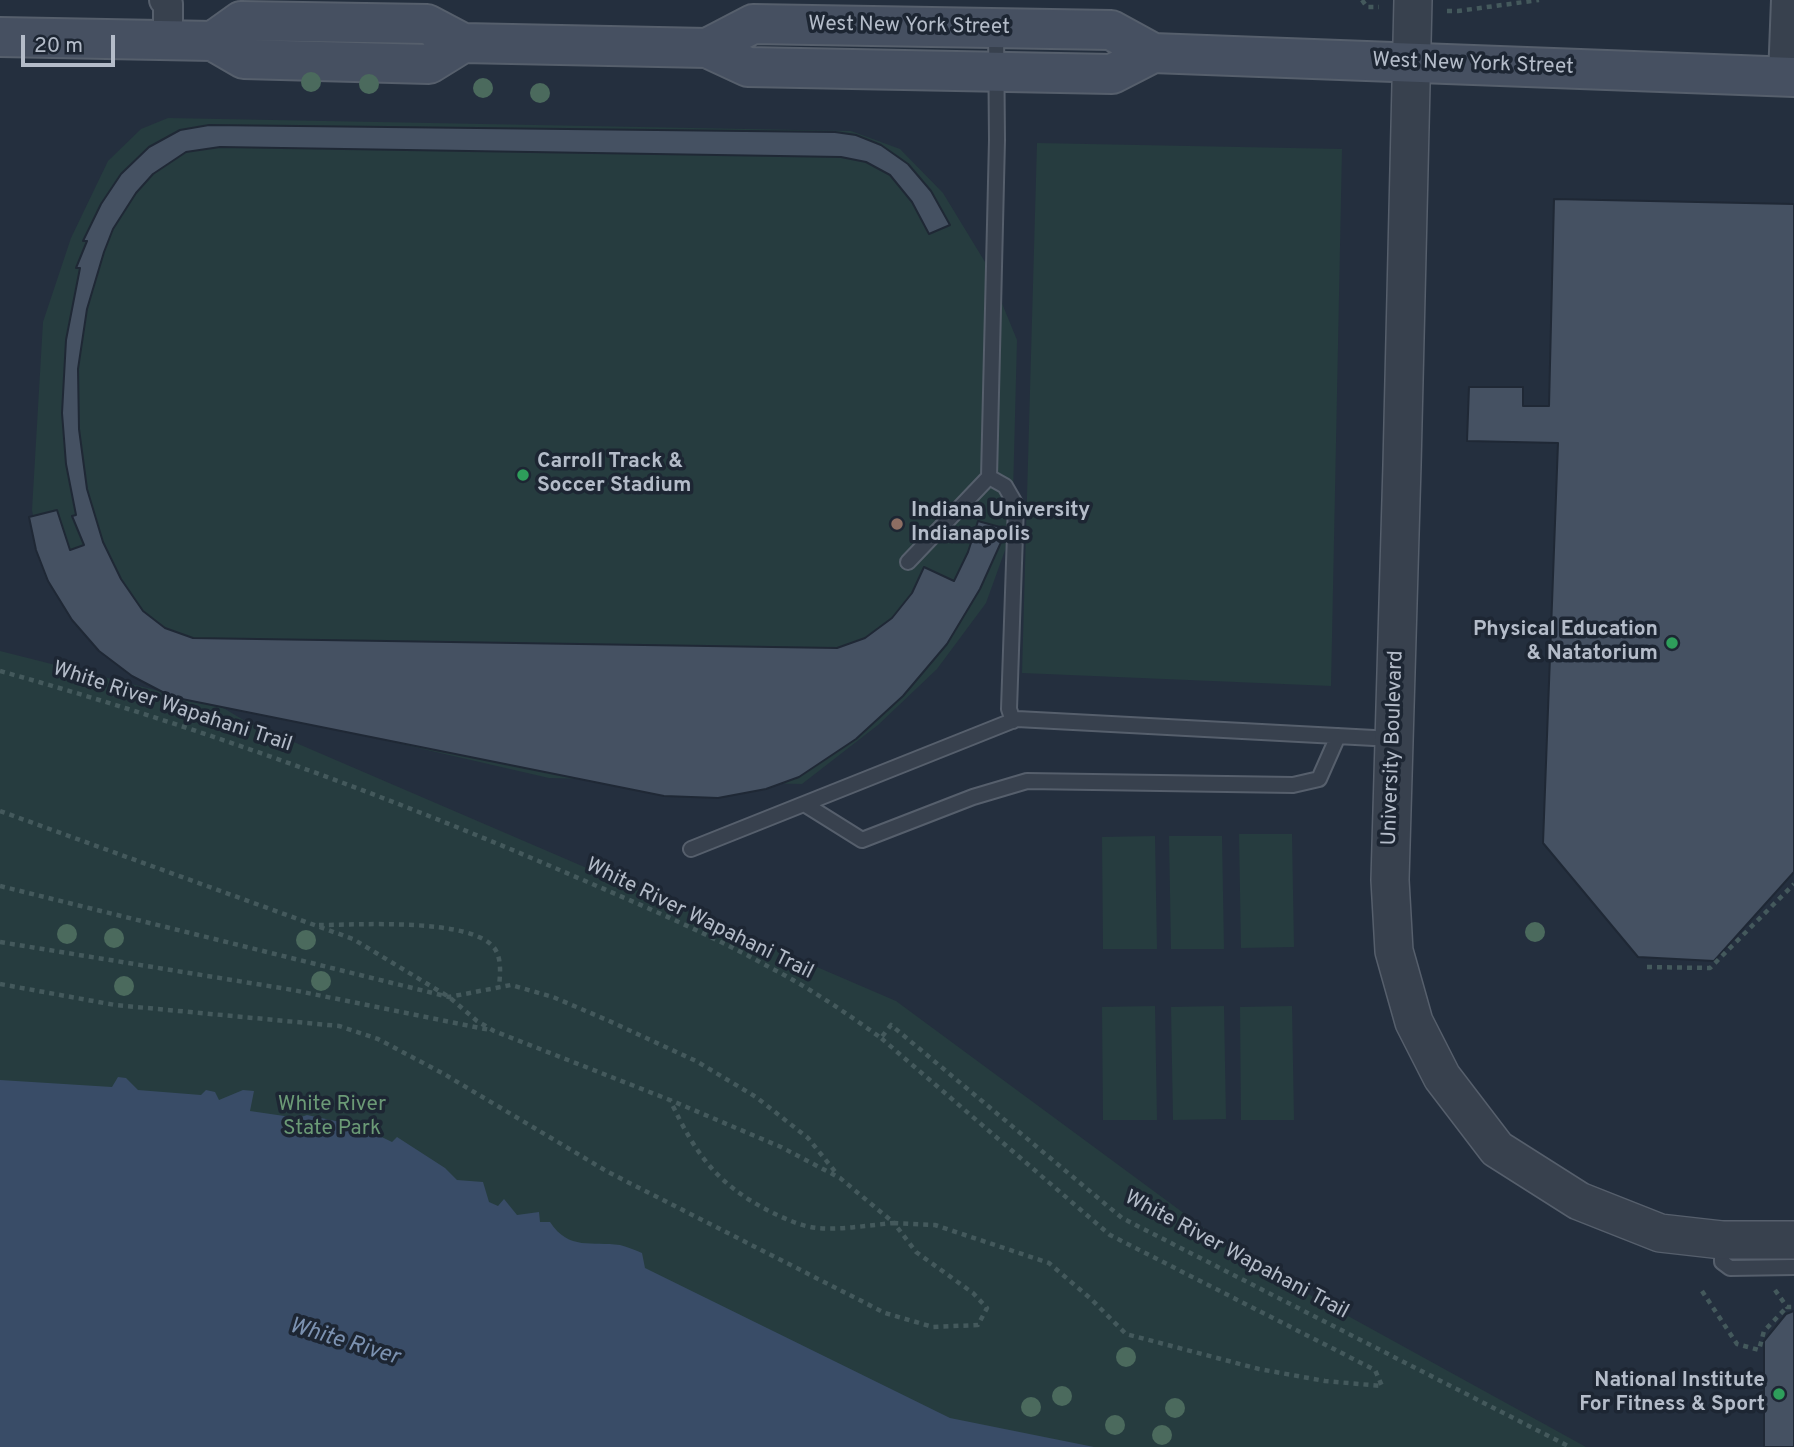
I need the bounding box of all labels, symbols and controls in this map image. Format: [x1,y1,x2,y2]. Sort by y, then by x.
street label: West New York Street [808,13,1010,41]
scale bar [24,21,119,65]
text: 20 m [34,33,83,60]
street label: West New York Street [1372,49,1574,81]
place label: Carroll Track & Soccer Stadium [537,450,691,500]
marker: Carroll Track & Soccer Stadium [515,467,531,483]
place label: Indiana University Indianapolis [911,499,1090,549]
marker: Indiana University Indianapolis [889,516,905,532]
place label: Physical Education & Natatorium [1473,618,1658,668]
marker: Physical Education & Natatorium [1664,635,1680,651]
street label: University Boulevard [1378,650,1410,846]
street label: White River Wapahani Trail [49,657,295,759]
street label: White River Wapahani Trail [581,854,817,986]
park label: White River State Park [278,1093,386,1143]
street label: White River Wapahani Trail [1120,1186,1352,1326]
water label: White River [286,1313,402,1373]
place label: National Institute For Fitness & Sport [1579,1369,1765,1419]
marker: National Institute For Fitness & Sport [1771,1386,1787,1402]

